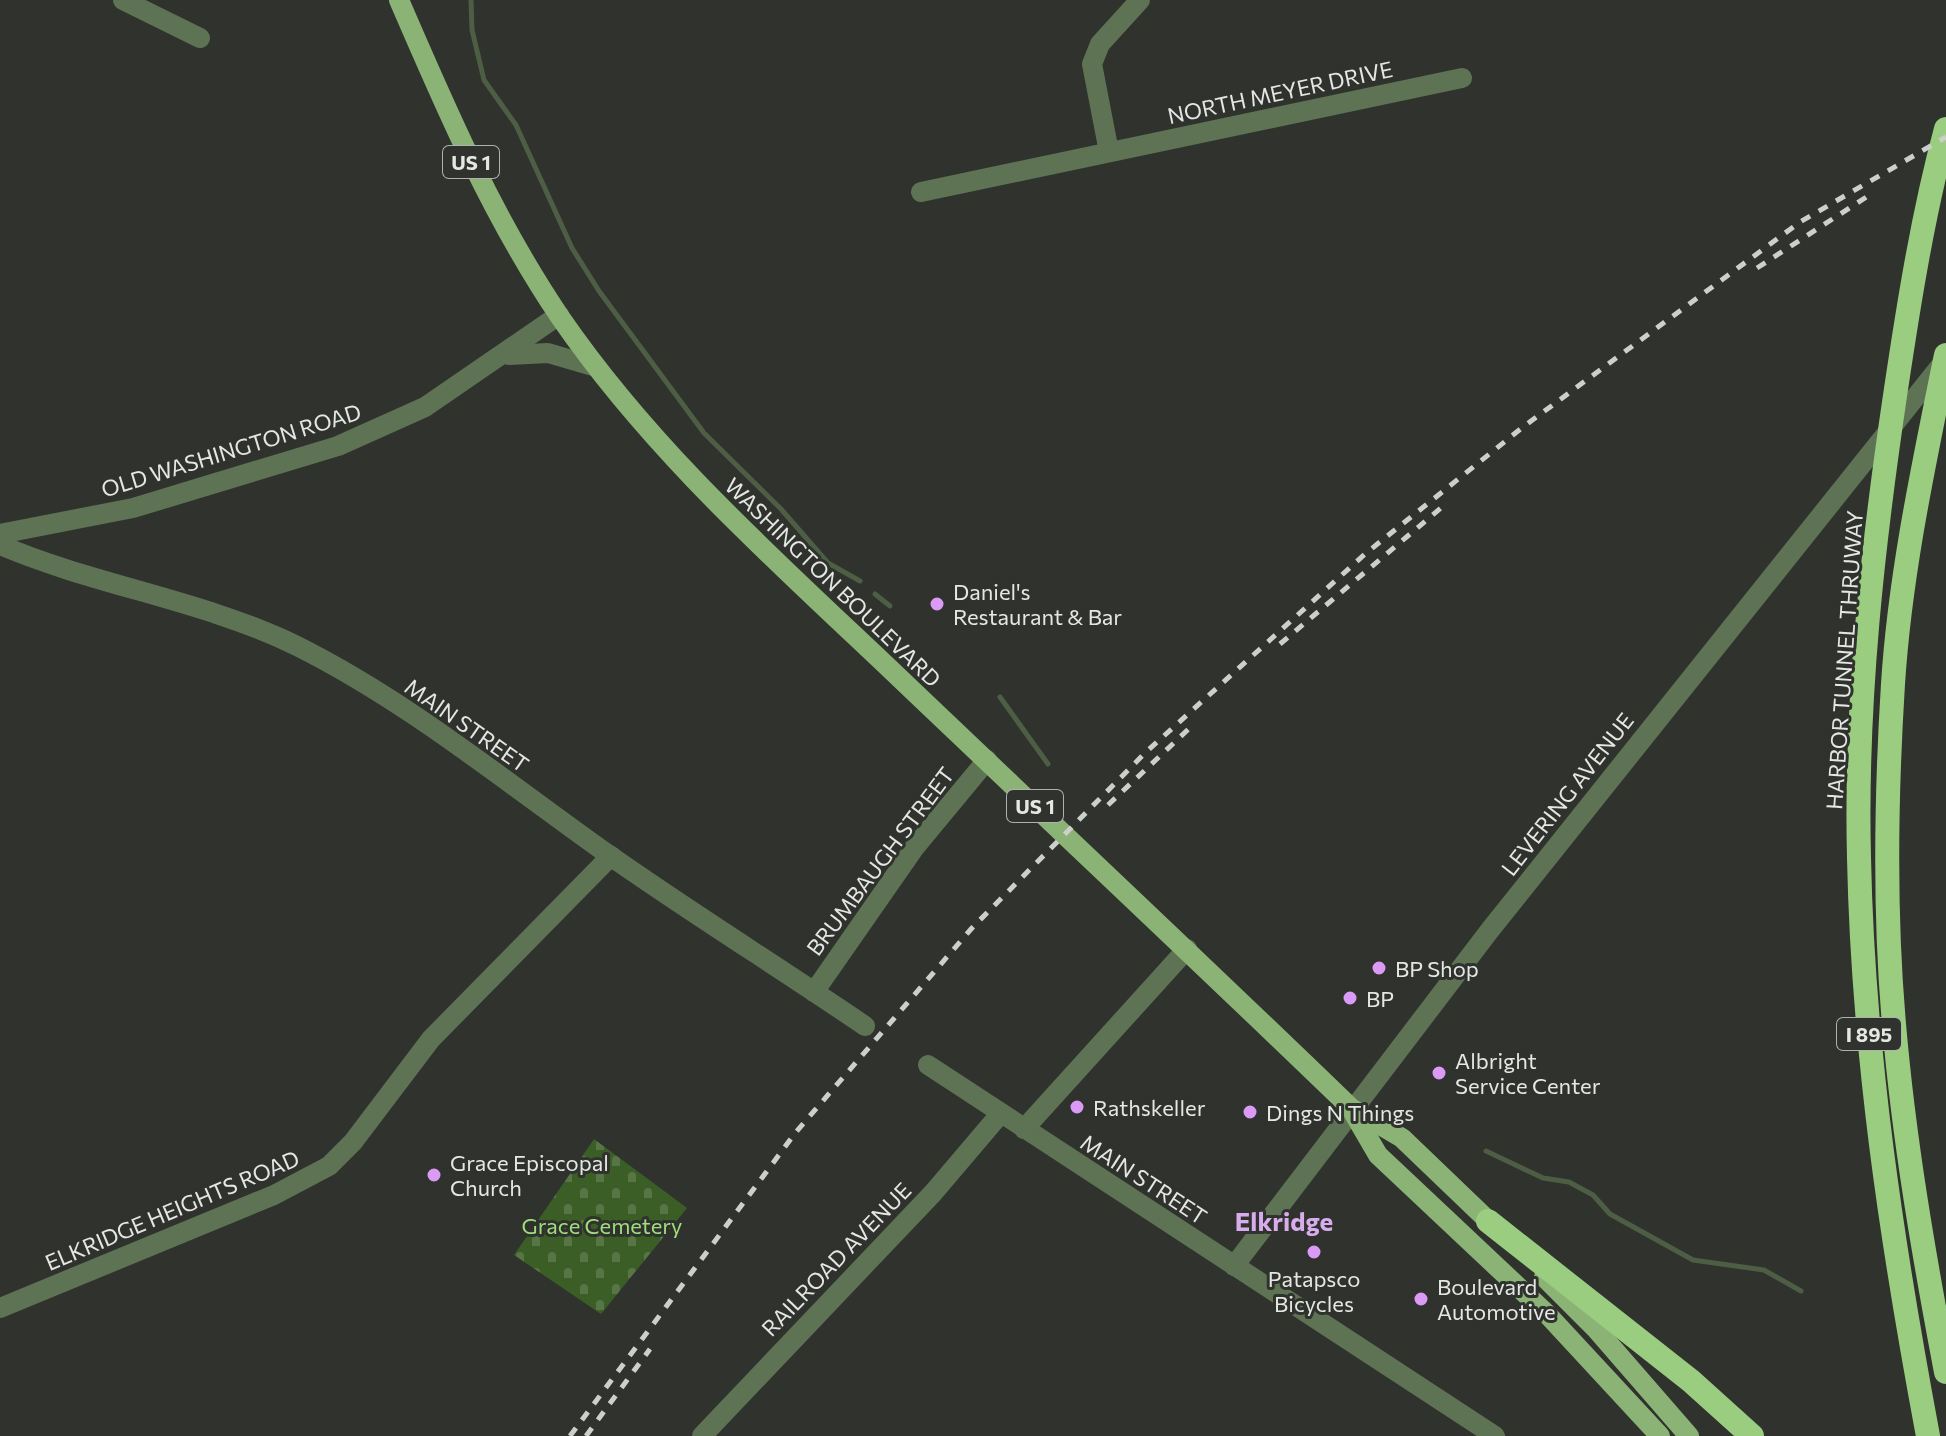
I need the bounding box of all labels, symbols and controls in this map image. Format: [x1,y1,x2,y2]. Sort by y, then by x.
street label: NORTH MEYER DRIVE [1165,55,1395,129]
road number: US 1 [443,146,499,178]
street label: OLD WASHINGTON ROAD [98,398,364,502]
street label: WASHINGTON BOULEVARD [719,472,947,692]
street label: HARBOR TUNNEL THRUWAY [1820,509,1868,811]
place label: Daniel's Restaurant & Bar [953,578,1122,630]
marker: Daniel's Restaurant & Bar [928,595,946,613]
street label: MAIN STREET [400,672,534,778]
street label: LEVERING AVENUE [1495,707,1639,881]
street label: BRUMBAUGH STREET [800,762,960,960]
road number: US 1 [1007,790,1063,822]
place label: BP Shop [1395,955,1479,982]
marker: BP Shop [1370,959,1388,977]
place label: BP [1366,985,1394,1012]
marker: BP [1341,989,1359,1007]
road number: I 895 [1837,1018,1901,1050]
place label: Albright Service Center [1455,1047,1601,1099]
marker: Albright Service Center [1430,1064,1448,1082]
place label: Rathskeller [1093,1094,1206,1121]
marker: Rathskeller [1068,1098,1086,1116]
place label: Dings N Things [1266,1099,1414,1126]
marker: Dings N Things [1241,1103,1259,1121]
street label: MAIN STREET [1076,1128,1212,1230]
street label: ELKRIDGE HEIGHTS ROAD [41,1144,303,1276]
place label: Grace Episcopal Church [450,1149,609,1201]
marker: Grace Episcopal Church [425,1166,443,1184]
street label: RAILROAD AVENUE [756,1176,916,1342]
district label: Elkridge [1235,1205,1333,1236]
park label: Grace Cemetery [522,1212,682,1239]
marker: Patapsco Bicycles [1305,1243,1323,1261]
place label: Patapsco Bicycles [1268,1265,1360,1317]
place label: Boulevard Automotive [1437,1273,1556,1325]
marker: Boulevard Automotive [1412,1290,1430,1308]

